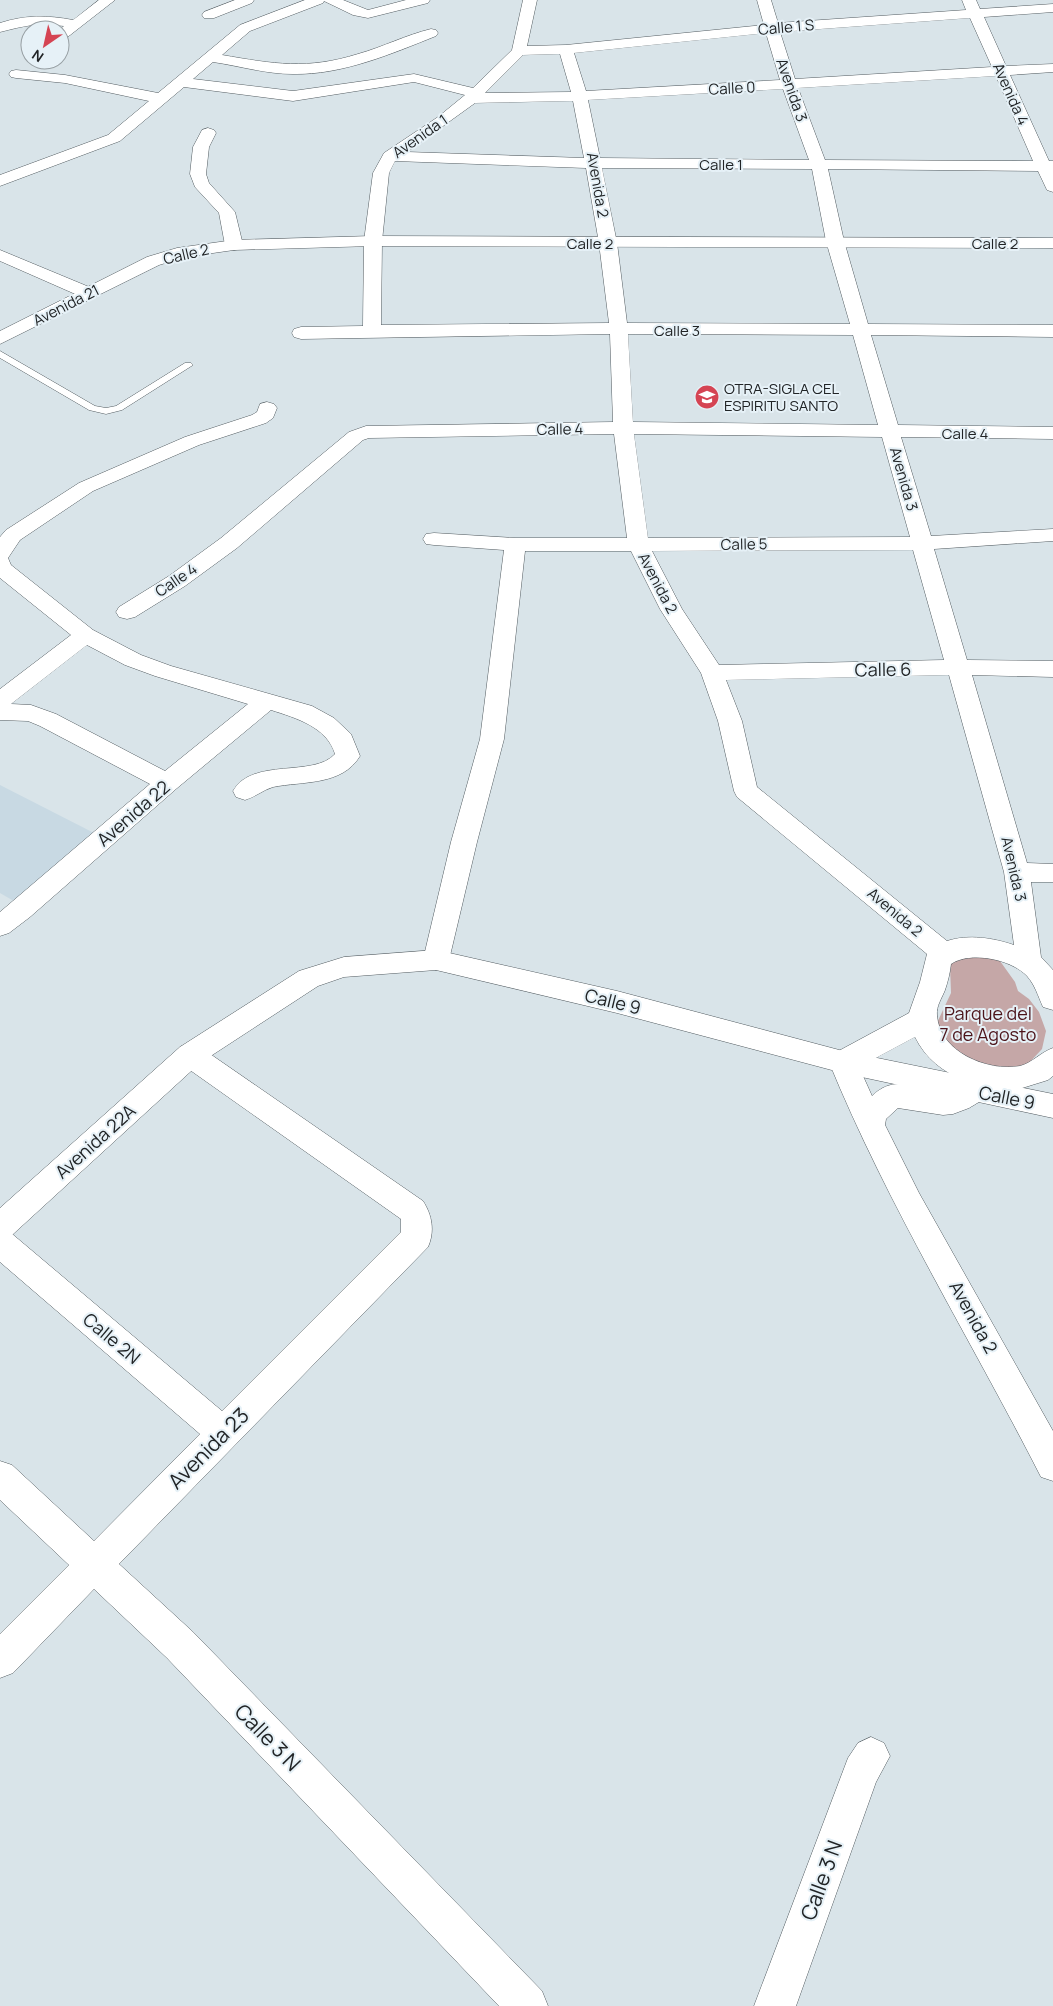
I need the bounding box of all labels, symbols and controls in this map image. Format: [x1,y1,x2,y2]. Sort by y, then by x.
street label: Calle 1 S [757,14,815,40]
north arrow [20,20,70,70]
text: N [28,46,47,67]
street label: Avenida 3 [771,56,813,124]
street label: Avenida 4 [988,59,1034,129]
street label: Calle 0 [708,76,756,100]
street label: Avenida 1 [388,109,452,163]
street label: Avenida 2 [582,151,614,219]
street label: Calle 1 [699,154,743,175]
street label: Calle 2 [567,233,613,254]
street label: Calle 2 [972,233,1018,254]
street label: Calle 2 [161,239,211,269]
street label: Avenida 21 [29,279,103,331]
street label: Calle 3 [654,320,700,341]
place label: OTRA-SIGLA CEL ESPIRITU SANTO [724,378,840,416]
school or university icon: OTRA-SIGLA CEL ESPIRITU SANTO [694,384,720,410]
street label: Calle 4 [536,418,584,440]
street label: Calle 4 [942,423,988,444]
street label: Avenida 3 [885,445,923,513]
street label: Calle 5 [721,533,767,555]
street label: Avenida 2 [633,549,683,617]
street label: Calle 4 [151,558,201,602]
street label: Calle 6 [855,657,911,681]
street label: Avenida 22 [91,775,175,851]
street label: Avenida 3 [996,835,1032,903]
street label: Avenida 2 [863,883,927,941]
street label: Calle 9 [583,983,643,1019]
park label: Parque del 7 de Agosto [940,1001,1037,1046]
street label: Calle 9 [977,1080,1037,1114]
street label: Avenida 22A [50,1098,141,1184]
street label: Avenida 2 [944,1277,1004,1357]
street label: Calle 2N [78,1307,146,1369]
street label: Avenida 23 [161,1401,255,1495]
street label: Calle 3 N [229,1697,307,1777]
street label: Calle 3 N [794,1836,848,1924]

